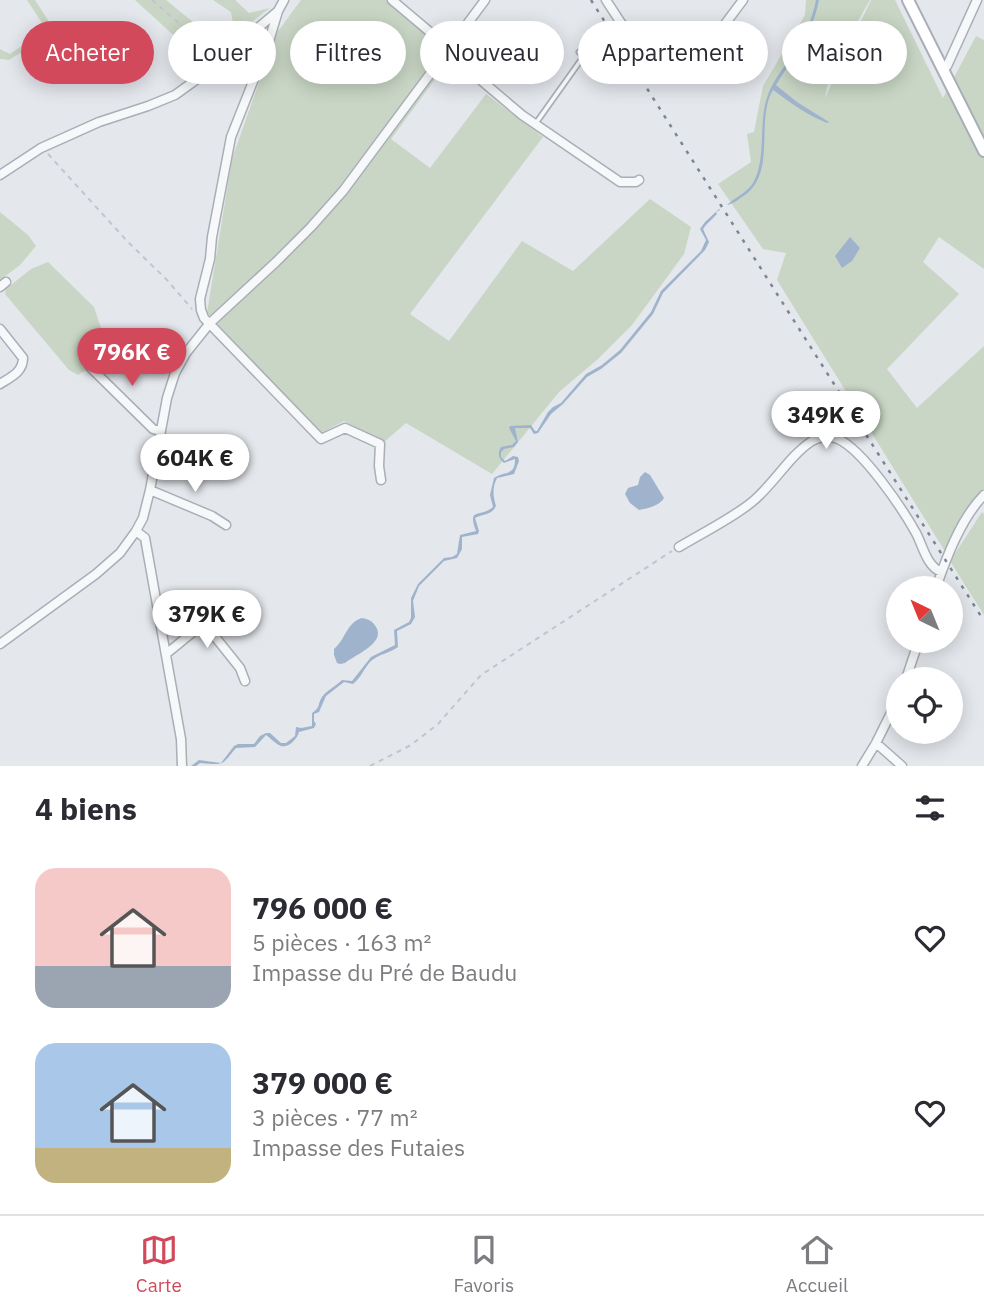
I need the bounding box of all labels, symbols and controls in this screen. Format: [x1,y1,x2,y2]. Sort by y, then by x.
chip: Acheter [21,21,154,84]
chip: Louer [168,21,276,84]
chip: Filtres [290,21,406,84]
chip: Nouveau [420,21,564,84]
chip: Appartement [578,21,768,84]
chip: Maison [782,21,907,84]
pin: 796K € [75,328,189,388]
text: 796K € [93,336,171,366]
pin: 349K € [769,392,883,451]
text: 349K € [787,399,865,429]
pin: 604K € [138,434,252,494]
text: 604K € [156,442,234,472]
north arrow [886,576,962,653]
map controls [886,576,963,744]
pin: 379K € [150,590,264,650]
text: 379K € [168,598,246,628]
button: locate [886,667,963,744]
text: 4 biens [35,789,137,828]
icon: filters [911,789,949,827]
text: 796 000 € [252,888,393,927]
icon: home [91,896,175,980]
icon: heart [911,919,949,957]
text: 5 pièces · 163 m² [252,927,431,957]
text: Impasse du Pré de Baudu [252,957,517,987]
text: 379 000 € [252,1063,393,1102]
icon: home [91,1071,175,1155]
icon: heart [911,1094,949,1132]
text: 3 pièces · 77 m² [252,1102,418,1132]
text: Impasse des Futaies [252,1132,465,1162]
tab: Carte [136,1231,182,1297]
tab: Favoris [454,1231,514,1297]
tab: Accueil [786,1231,848,1297]

